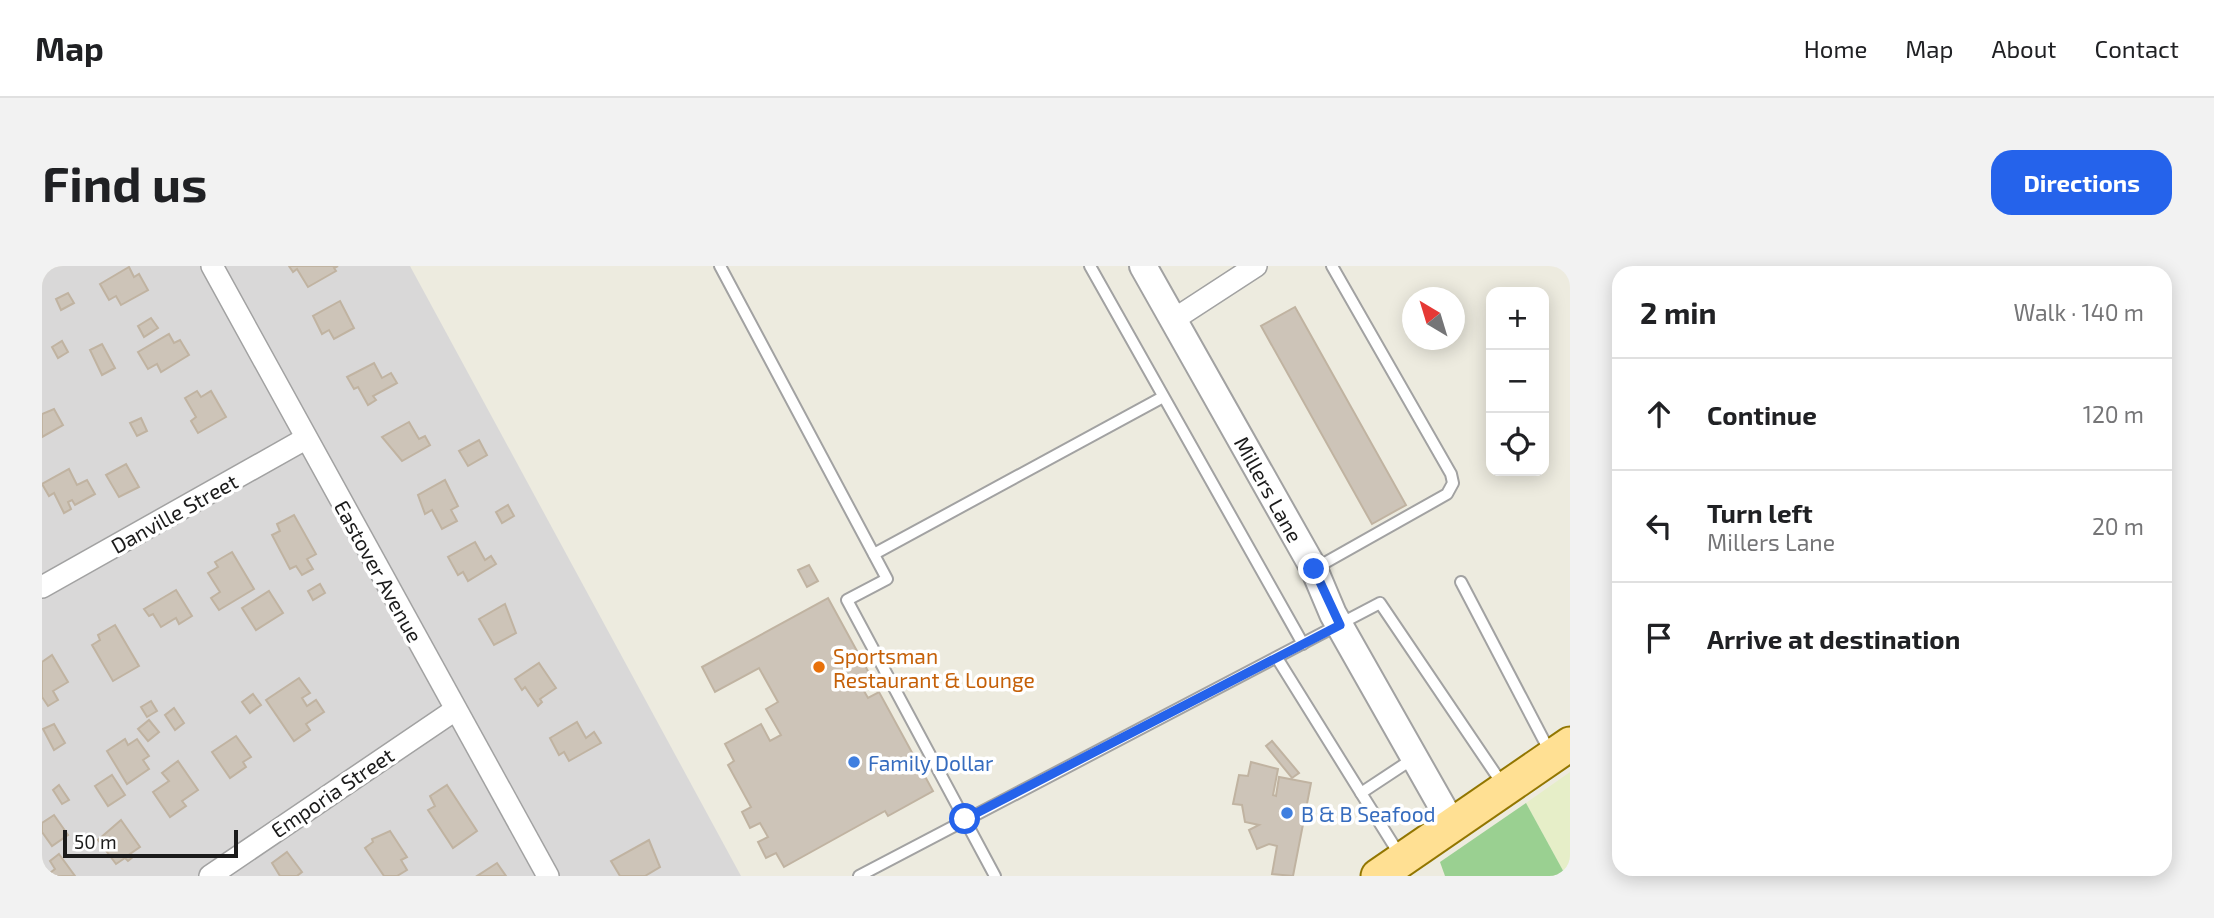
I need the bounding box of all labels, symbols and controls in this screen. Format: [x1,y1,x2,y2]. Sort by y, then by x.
text: Map [35,28,104,68]
text: Home [1804,34,1867,63]
text: Map [1905,34,1953,63]
text: About [1991,34,2057,63]
text: Contact [2095,34,2179,63]
button: Directions [1991,150,2172,215]
text: Find us [42,153,207,212]
north arrow [1402,287,1465,350]
map controls [1486,287,1549,476]
button: + [1486,287,1549,350]
text: 2 min [1640,294,1717,330]
text: Walk · 140 m [2013,298,2144,326]
button: − [1486,350,1549,413]
icon: ahead [1640,395,1678,433]
text: Continue [1707,399,1817,430]
text: 120 m [2083,400,2144,428]
button: locate [1486,413,1549,476]
street label: Millers Lane [1230,432,1308,546]
street label: Danville Street [106,468,242,558]
street label: Eastover Avenue [330,496,428,646]
text: Turn left [1707,497,1813,528]
icon: left [1640,507,1678,545]
text: 20 m [2092,512,2144,540]
text: Millers Lane [1707,528,1835,556]
route end [1298,553,1329,584]
icon: arrive [1640,619,1678,657]
text: Arrive at destination [1707,623,1960,654]
place label: Sportsman Restaurant & Lounge [833,643,1035,692]
marker: Sportsman Restaurant & Lounge [811,659,827,675]
street label: Emporia Street [266,742,398,842]
place label: Family Dollar [868,750,994,775]
marker: Family Dollar [846,754,862,770]
place label: B & B Seafood [1301,801,1436,826]
route start [949,803,980,834]
marker: B & B Seafood [1279,805,1295,821]
scale bar [63,827,238,859]
text: 50 m [74,830,117,853]

